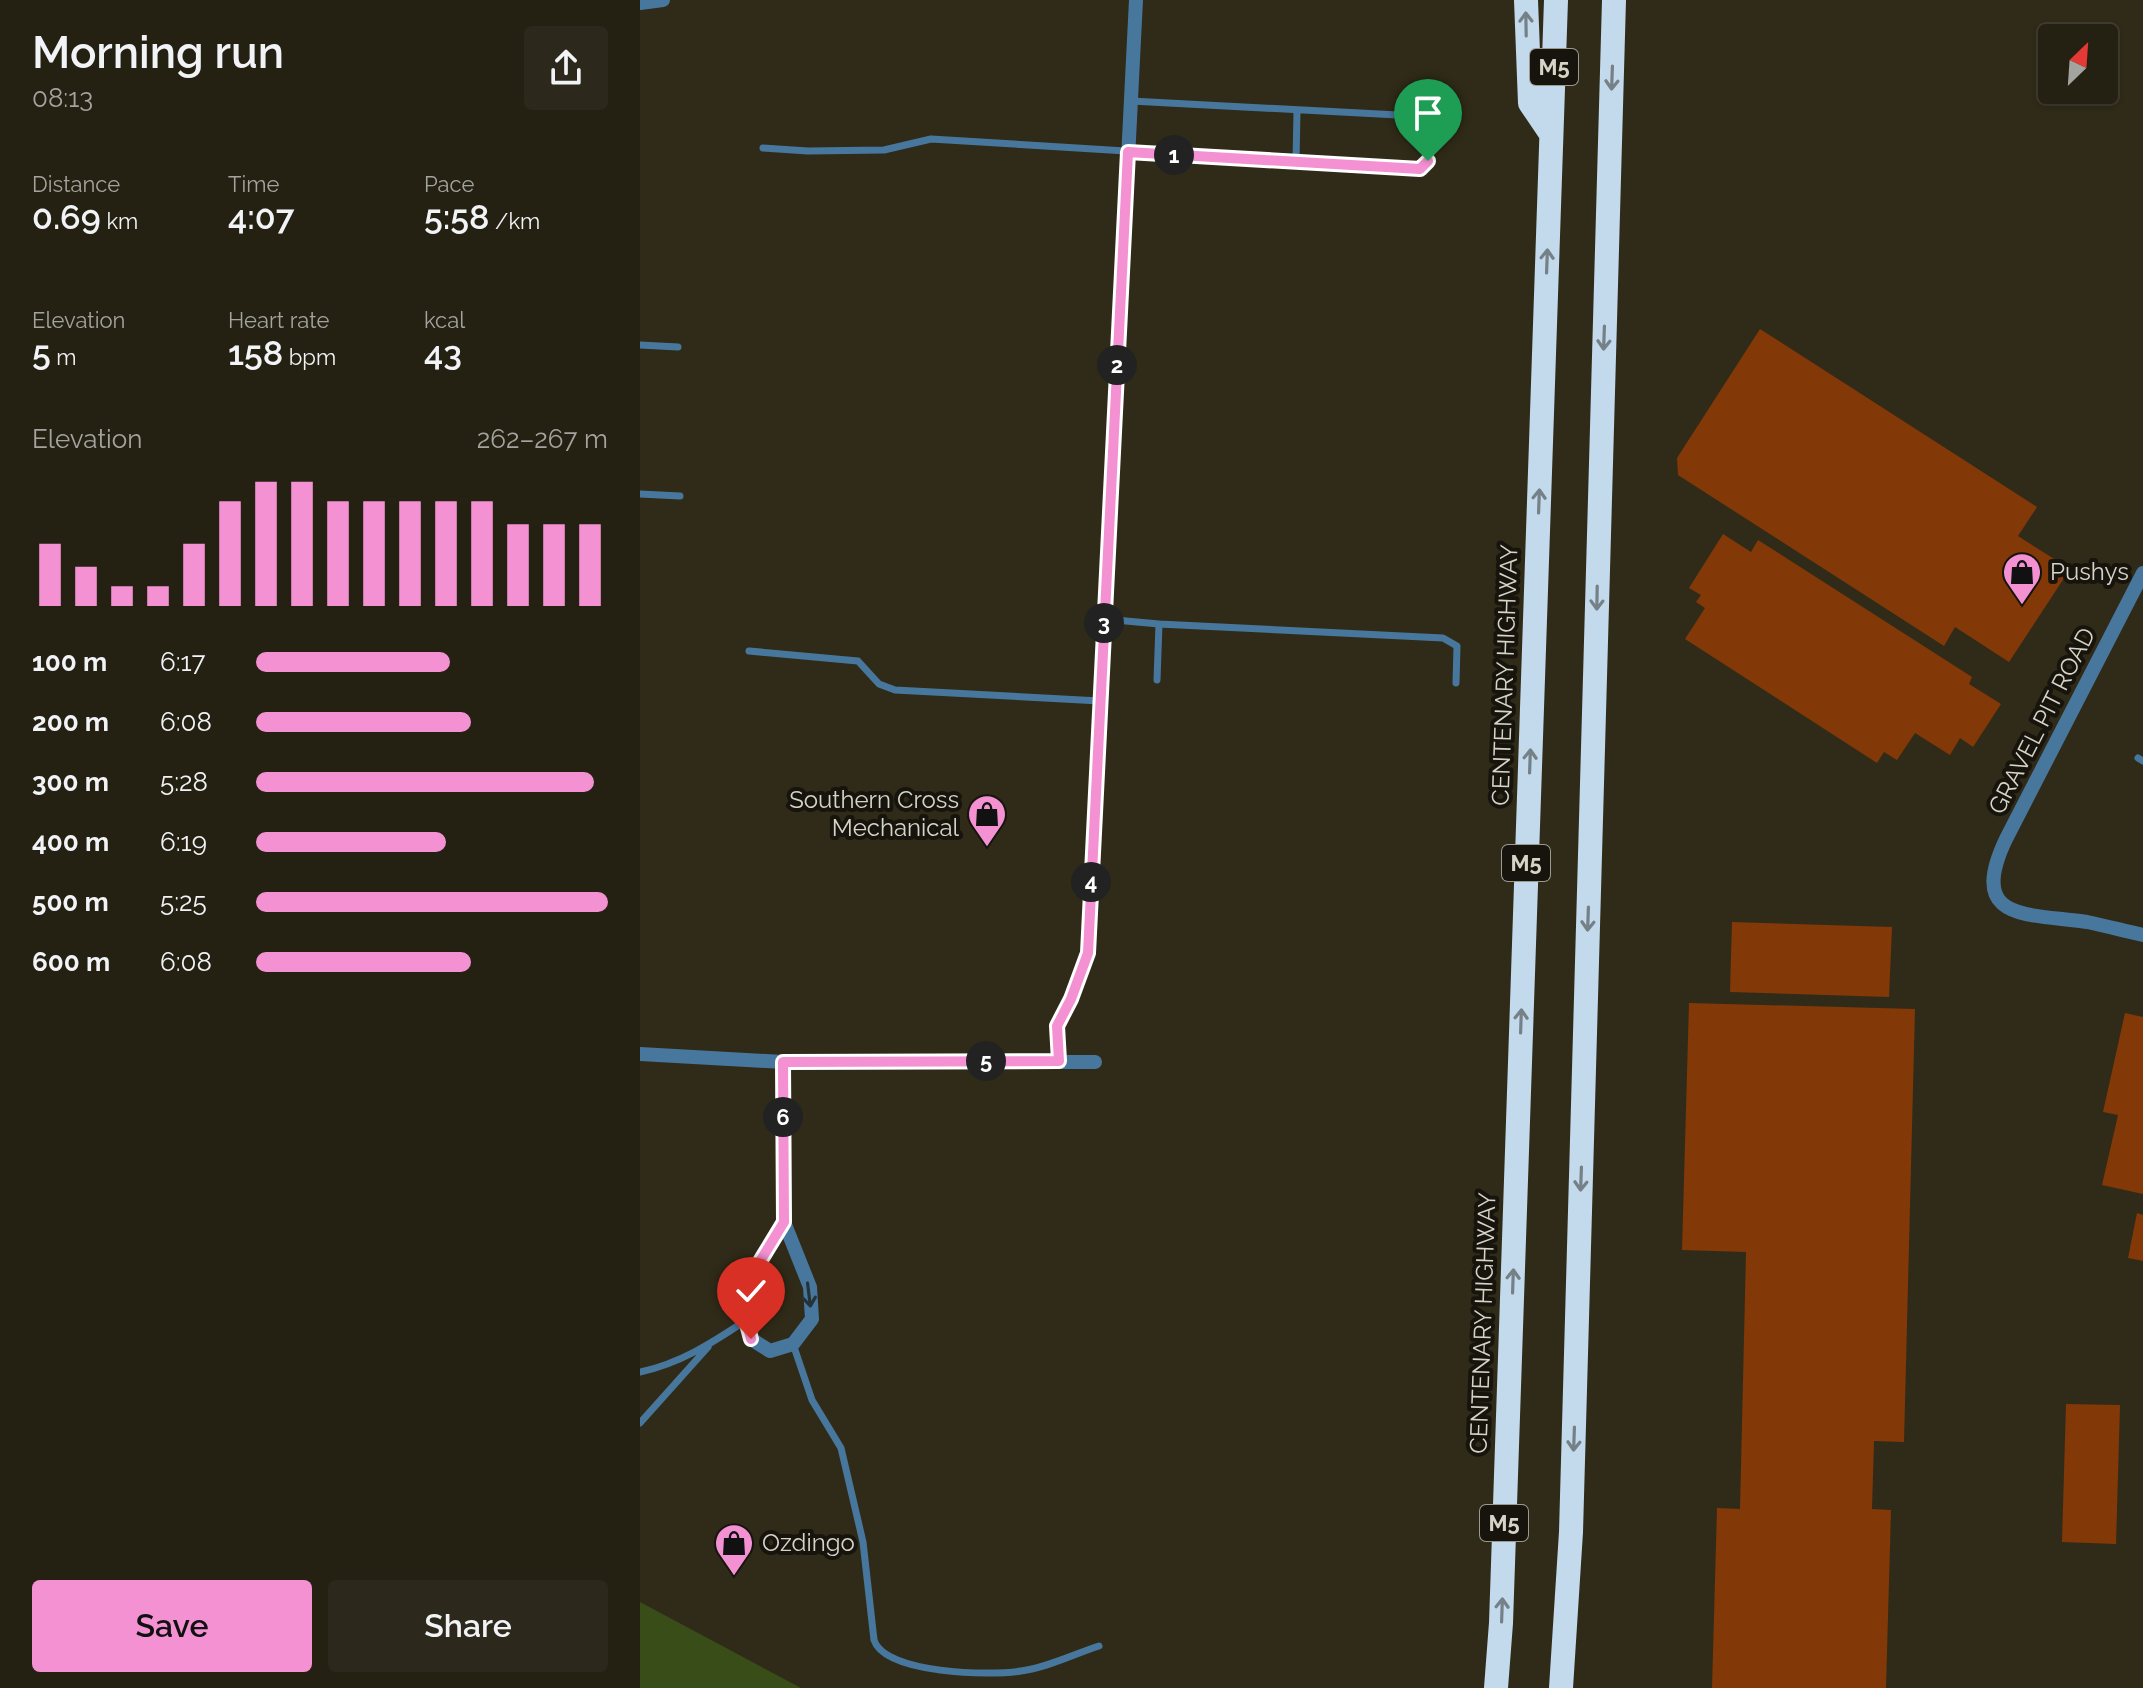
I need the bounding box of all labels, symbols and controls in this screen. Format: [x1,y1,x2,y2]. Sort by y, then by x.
one-way arrow [1519,11,1534,38]
north arrow [2038,24,2118,104]
map controls [2038,24,2118,104]
button: share [524,26,608,110]
text: Morning run [32,27,284,78]
road number: M5 [1530,49,1578,85]
one-way arrow [1604,64,1619,91]
pin [1394,79,1462,161]
text: 08:13 [32,83,93,113]
icon: arrive [1406,91,1450,135]
pin: 1 [1154,135,1194,175]
text: 1 [1169,142,1179,168]
text: Distance [32,171,120,197]
text: Time [228,171,279,197]
text: Pace [424,171,474,197]
text: 0.69 [32,197,101,237]
text: 4:07 [228,197,294,237]
text: 5:58 [424,197,489,237]
text: km [101,208,138,234]
text: /km [489,208,540,234]
one-way arrow [1540,248,1555,275]
text: Elevation [32,307,125,333]
text: Heart rate [228,307,329,333]
text: kcal [424,307,465,333]
one-way arrow [1597,324,1612,351]
text: 5 [32,333,51,373]
text: 158 [228,333,283,373]
text: 43 [424,333,462,373]
text: m [51,344,77,370]
text: bpm [283,344,336,370]
pin: 2 [1097,345,1137,385]
text: 2 [1111,352,1123,378]
text: Elevation [32,424,142,454]
text: 262–267 m [477,424,608,454]
one-way arrow [1532,488,1547,515]
street label: CENTENARY HIGHWAY [1485,543,1524,806]
shop icon: Pushys [2001,551,2043,606]
place label: Pushys [2050,557,2129,586]
one-way arrow [1589,584,1604,611]
pin: 3 [1084,603,1124,643]
text: 3 [1098,610,1110,636]
street label: GRAVEL PIT ROAD [1982,623,2101,819]
text: 100 m [32,647,107,677]
text: 6:17 [160,647,205,677]
text: 200 m [32,707,109,737]
text: 6:08 [160,707,212,737]
one-way arrow [1522,748,1537,775]
text: 300 m [32,767,109,797]
text: 5:28 [160,767,208,797]
place label: Southern Cross Mechanical [789,785,959,842]
shop icon: Southern Cross Mechanical [966,793,1008,848]
text: 400 m [32,827,109,857]
text: 6:19 [160,827,207,857]
road number: M5 [1502,845,1550,881]
pin: 4 [1071,862,1111,902]
text: 4 [1085,869,1097,895]
text: 500 m [32,887,109,917]
text: 5:25 [160,887,207,917]
one-way arrow [1581,905,1596,932]
text: 600 m [32,947,110,977]
text: 6:08 [160,947,212,977]
one-way arrow [1514,1008,1529,1035]
pin: 5 [966,1041,1006,1081]
text: 5 [980,1048,992,1074]
pin: 6 [763,1097,803,1137]
text: 6 [776,1104,790,1130]
one-way arrow [1573,1165,1589,1192]
street label: CENTENARY HIGHWAY [1463,1191,1502,1454]
pin [717,1257,785,1339]
one-way arrow [1505,1268,1520,1295]
icon: check [729,1269,773,1313]
one-way arrow [802,1282,817,1308]
one-way arrow [1566,1425,1581,1452]
road number: M5 [1480,1505,1528,1541]
shop icon: Ozdingo [713,1522,755,1577]
place label: Ozdingo [762,1528,855,1557]
button: Save [32,1580,312,1672]
button: Share [328,1580,608,1672]
one-way arrow [1494,1597,1509,1624]

